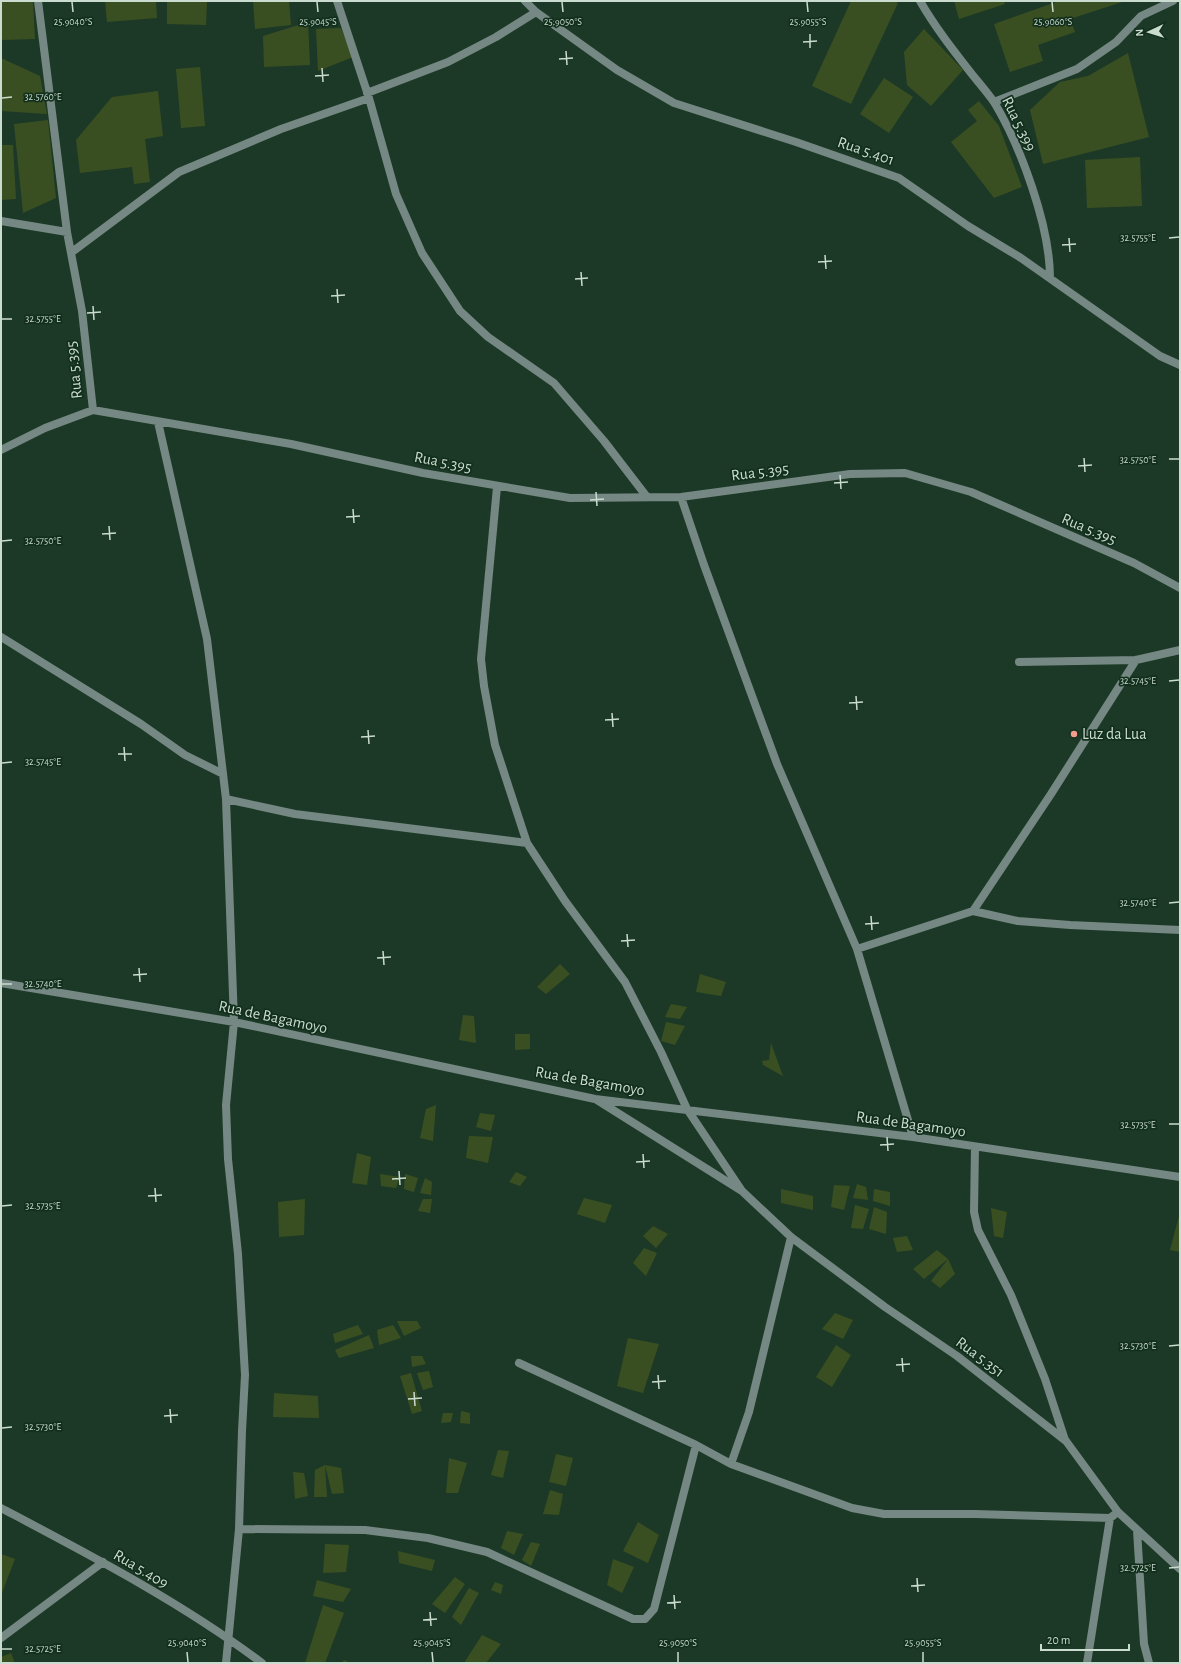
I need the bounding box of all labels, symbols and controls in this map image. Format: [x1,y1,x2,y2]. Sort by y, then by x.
north arrow [1129,12,1169,52]
text: 25.9040°S [54,17,93,27]
text: 25.9045°S [299,17,337,27]
text: 25.9050°S [544,17,582,27]
text: 25.9055°S [789,17,827,27]
text: 25.9060°S [1034,17,1073,27]
text: N [1134,28,1145,37]
text: 32.5760°E [24,92,62,102]
street label: Rua 5.399 [999,94,1039,154]
street label: Rua 5.401 [836,134,896,168]
text: 32.5755°E [1120,233,1156,243]
text: 32.5755°E [25,314,61,324]
street label: Rua 5.395 [63,340,85,400]
street label: Rua 5.395 [413,449,473,475]
text: 32.5750°E [1120,455,1156,465]
street label: Rua 5.395 [730,461,790,483]
street label: Rua 5.395 [1059,510,1119,548]
text: 32.5750°E [25,536,61,546]
text: 32.5745°E [1120,676,1156,686]
place label: Luz da Lua [1082,726,1147,742]
marker: Luz da Lua [1069,729,1079,739]
text: 32.5745°E [25,757,61,767]
text: 32.5740°E [1119,898,1157,908]
text: 32.5740°E [24,979,62,989]
street label: Rua de Bagamoyo [217,998,329,1037]
street label: Rua de Bagamoyo [534,1064,646,1100]
street label: Rua de Bagamoyo [855,1108,967,1141]
text: 32.5735°E [1120,1120,1156,1130]
text: 32.5735°E [25,1201,61,1211]
street label: Rua 5.351 [953,1334,1007,1380]
text: 32.5730°E [1120,1341,1156,1351]
text: 32.5730°E [25,1422,61,1432]
street label: Rua 5.409 [111,1546,171,1592]
text: 32.5725°E [1120,1563,1156,1573]
scale bar [1041,1626,1129,1652]
text: 20 m [1047,1634,1070,1646]
text: 25.9040°S [168,1638,207,1648]
text: 25.9045°S [413,1638,451,1648]
text: 25.9050°S [659,1638,697,1648]
text: 25.9055°S [904,1638,942,1648]
text: 32.5725°E [25,1644,61,1654]

